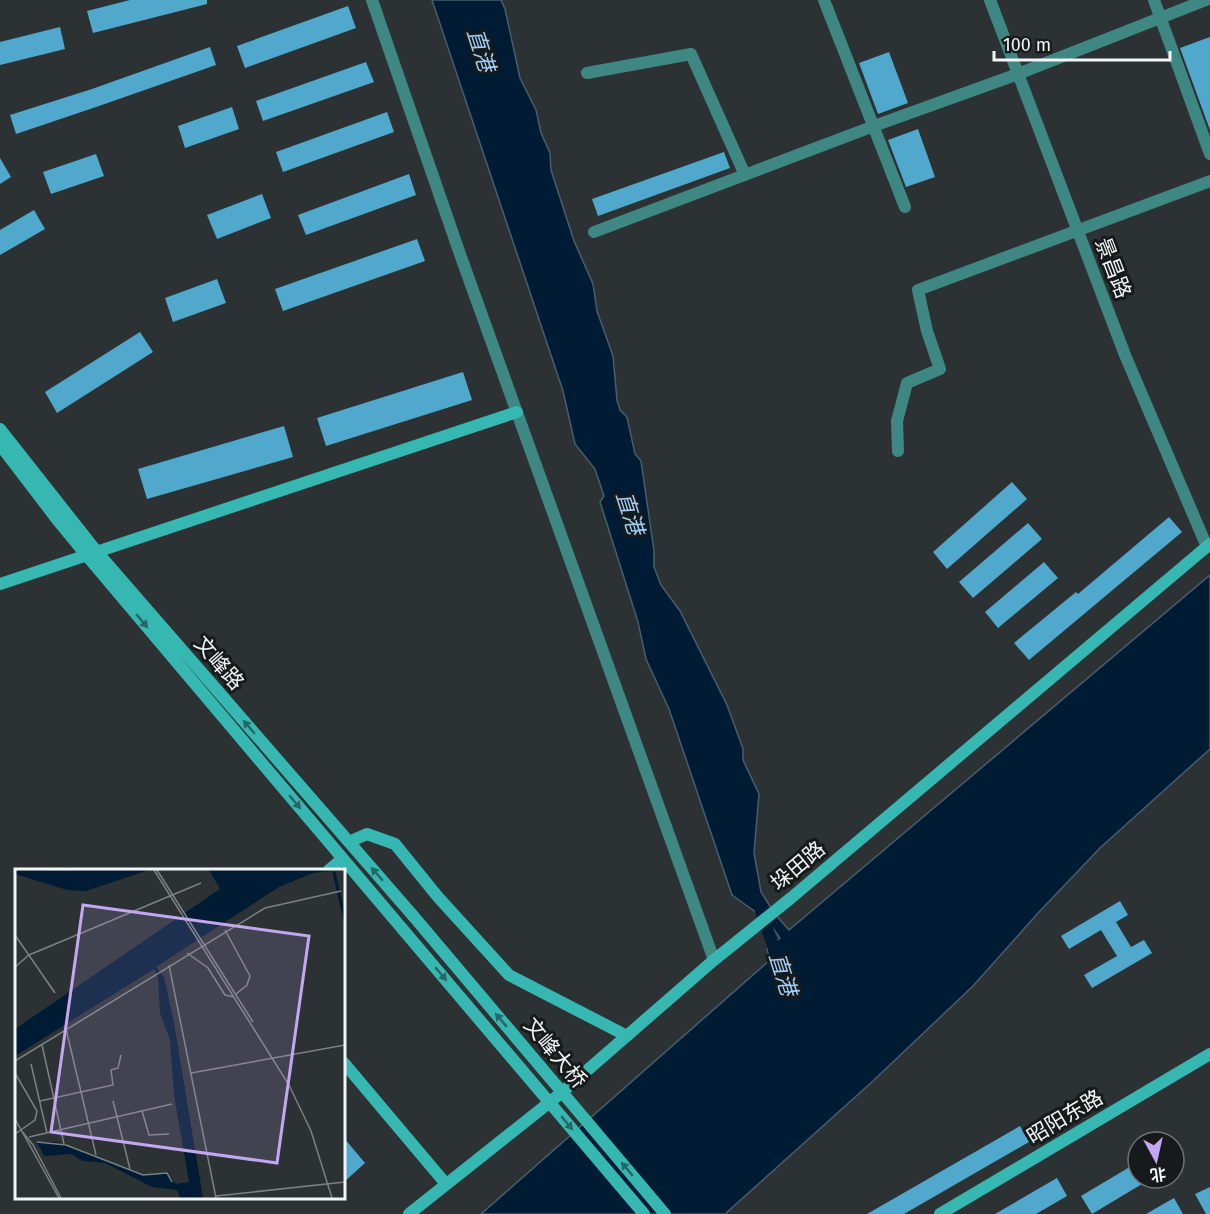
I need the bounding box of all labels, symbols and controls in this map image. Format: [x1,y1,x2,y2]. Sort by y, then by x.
scale bar [994,24,1170,62]
water label: 直港 [461,25,502,78]
text: 100 m [1003,34,1051,56]
street label: 景昌路 [1090,234,1136,302]
water label: 直港 [610,488,651,541]
one-way arrow [135,613,148,628]
street label: 文峰路 [189,631,249,695]
one-way arrow [243,720,256,735]
one-way arrow [288,794,301,810]
street label: 垛田路 [766,836,830,896]
one-way arrow [371,867,384,882]
inset map [15,869,345,1199]
water label: 直港 [763,949,804,1002]
one-way arrow [434,966,447,981]
one-way arrow [495,1012,508,1028]
street label: 文峰大桥 [518,1012,592,1094]
street label: 昭阳东路 [1022,1084,1108,1150]
one-way arrow [560,1115,573,1130]
north arrow [1126,1130,1186,1190]
one-way arrow [621,1162,634,1177]
text: 北 [1149,1164,1167,1185]

